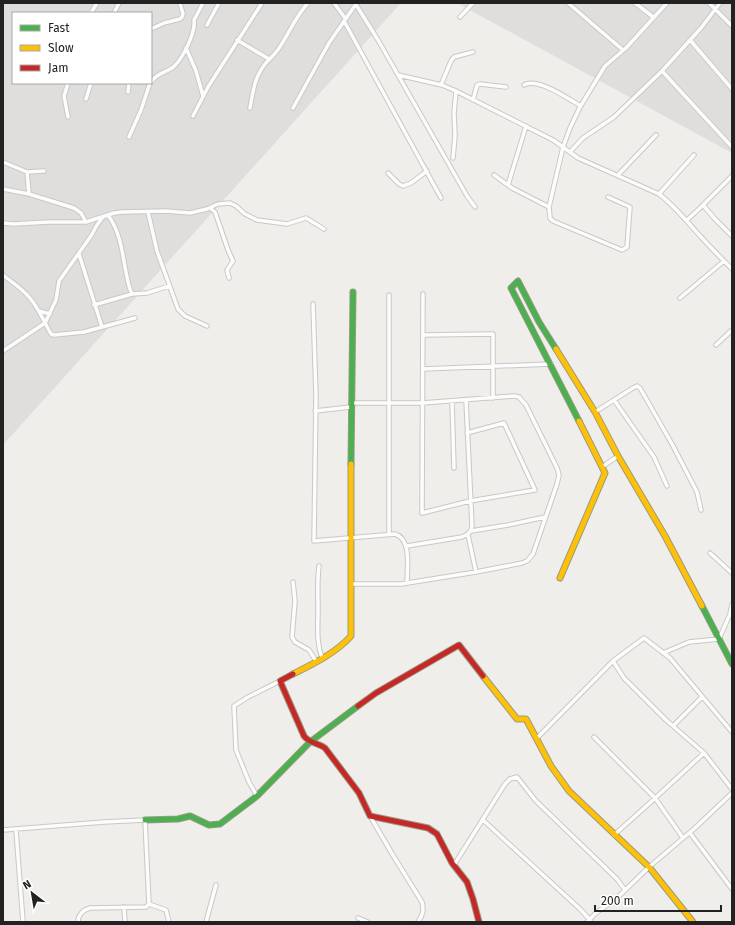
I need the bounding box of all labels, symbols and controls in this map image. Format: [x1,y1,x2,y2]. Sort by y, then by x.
legend [12,12,152,84]
text: Fast [48,21,70,35]
text: Slow [48,41,74,55]
text: Jam [48,61,68,75]
north arrow [12,873,52,913]
text: N [21,877,34,892]
scale bar [595,887,721,913]
text: 200 m [601,894,634,908]

